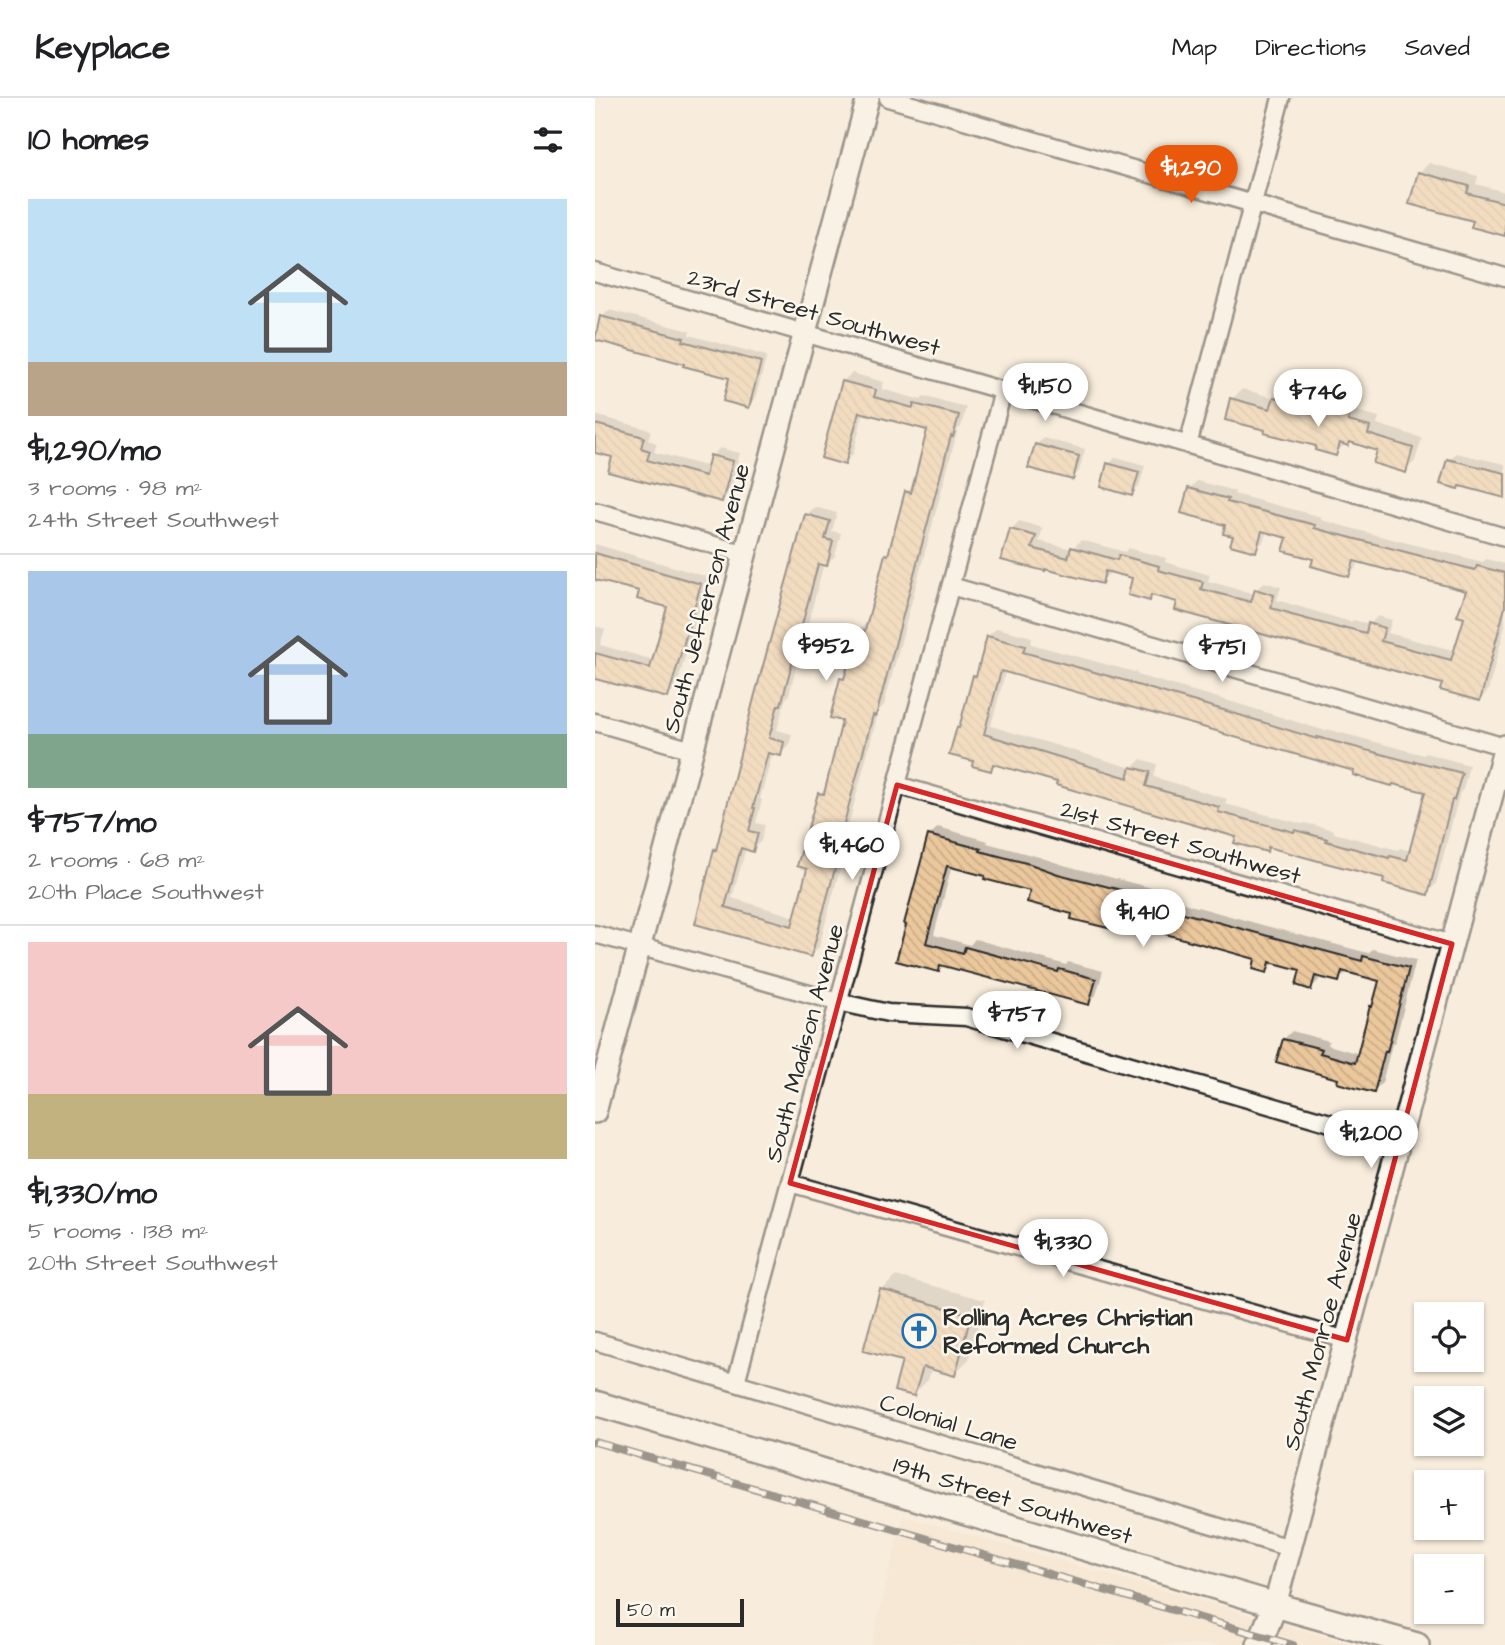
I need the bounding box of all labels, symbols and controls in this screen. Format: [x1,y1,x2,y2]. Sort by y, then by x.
text: Keyplace [35,25,170,71]
text: Map [1172,31,1217,65]
text: Directions [1255,31,1367,65]
text: Saved [1405,31,1470,65]
text: 10 homes [28,119,149,161]
icon: filters [529,121,567,159]
pin: $1,290 [1134,146,1248,205]
text: $1,290 [1161,152,1221,184]
icon: home [235,245,361,371]
street label: 23rd Street Southwest [683,261,944,365]
pin: $1,150 [988,364,1102,423]
text: $1,150 [1018,370,1072,402]
pin: $746 [1277,370,1359,429]
text: $746 [1289,376,1347,408]
text: $1,290/mo [28,430,161,472]
street label: South Jefferson Avenue [655,460,759,737]
text: 3 rooms · 98 m² [28,472,202,504]
text: 24th Street Southwest [28,504,279,536]
icon: home [235,617,361,743]
pin: $952 [785,624,867,683]
pin: $751 [1181,624,1263,684]
text: $952 [798,630,854,662]
text: $751 [1199,631,1245,663]
street label: 21st Street Southwest [1057,792,1305,894]
text: $757/mo [28,802,157,844]
pin: $1,460 [795,822,909,882]
text: $1,460 [820,829,884,861]
text: 2 rooms · 68 m² [28,844,205,876]
text: 20th Place Southwest [28,876,264,908]
pin: $1,410 [1086,890,1200,949]
text: $1,410 [1117,896,1169,928]
street label: South Madison Avenue [757,920,853,1166]
icon: home [235,988,361,1114]
pin: $757 [976,992,1058,1051]
text: $757 [988,998,1046,1030]
pin: $1,200 [1314,1110,1428,1170]
text: $1,200 [1340,1117,1402,1149]
text: $1,330/mo [28,1173,157,1215]
street label: South Monroe Avenue [1275,1209,1371,1454]
text: 5 rooms · 138 m² [28,1215,208,1247]
pin: $1,330 [1006,1220,1120,1279]
text: $1,330 [1034,1226,1092,1258]
text: 20th Street Southwest [28,1247,278,1279]
place label: Rolling Acres Christian Reformed Church [943,1301,1193,1363]
map controls [1414,1302,1484,1624]
button: locate [1414,1302,1484,1372]
church icon: Rolling Acres Christian Reformed Church [900,1312,938,1350]
street label: Colonial Lane [875,1386,1022,1460]
button: layers [1414,1386,1484,1456]
street label: 19th Street Southwest [889,1448,1137,1554]
button: + [1414,1470,1484,1540]
button: − [1414,1554,1484,1624]
scale bar [616,1596,744,1628]
text: 50 m [627,1597,675,1624]

